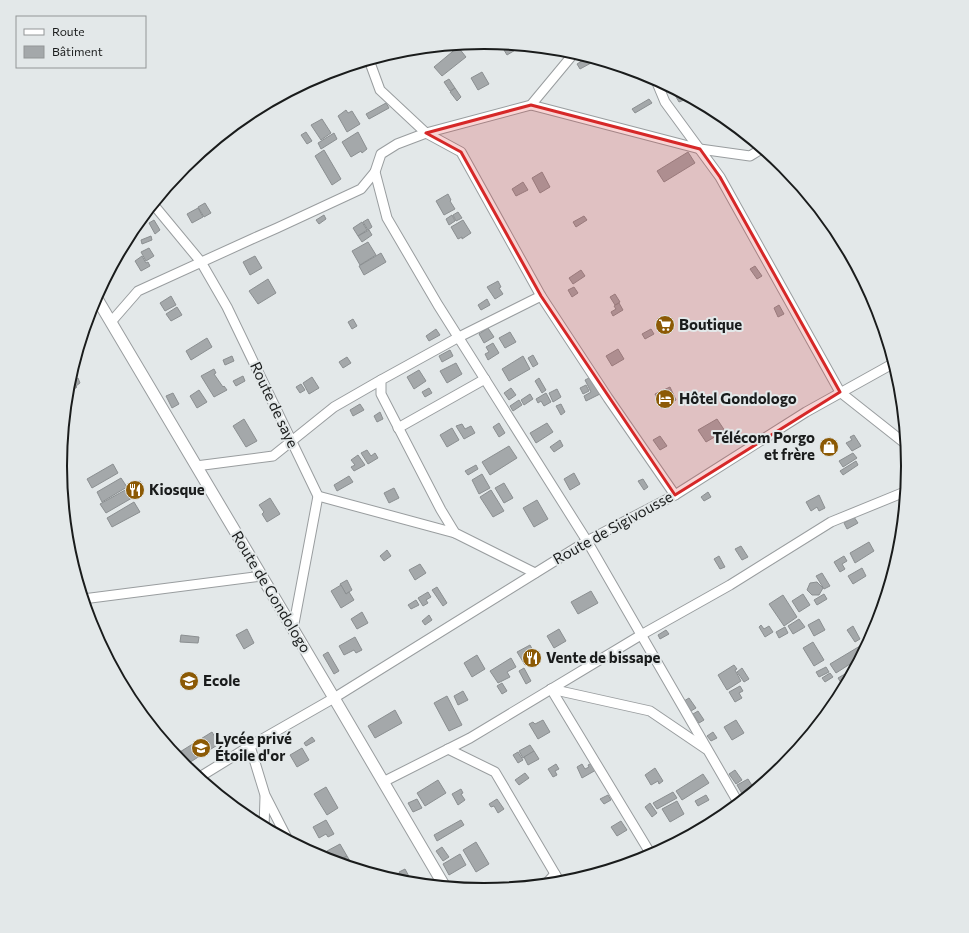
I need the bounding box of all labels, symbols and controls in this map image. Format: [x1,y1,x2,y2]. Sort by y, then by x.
legend [16,16,146,68]
text: Route [52,24,85,38]
text: Bâtiment [52,44,103,58]
supermarket icon: Boutique [654,314,676,336]
place label: Boutique [679,315,742,333]
street label: Route de saye [247,359,303,451]
hotel icon: Hôtel Gondologo [654,388,676,410]
place label: Hôtel Gondologo [679,389,797,407]
place label: Télécom Porgo et frère [713,428,815,463]
shop icon: Télécom Porgo et frère [818,436,840,458]
restaurant icon: Kiosque [124,479,146,501]
place label: Kiosque [149,480,205,498]
street label: Route de Sigivousse [549,487,676,568]
street label: Route de Gondologo [228,527,315,656]
restaurant icon: Vente de bissape [521,647,543,669]
place label: Vente de bissape [546,648,661,666]
school or university icon: Ecole [178,670,200,692]
place label: Ecole [203,671,240,689]
place label: Lycée privé Étoile d'or [215,729,292,764]
school or university icon: Lycée privé Étoile d'or [190,737,212,759]

